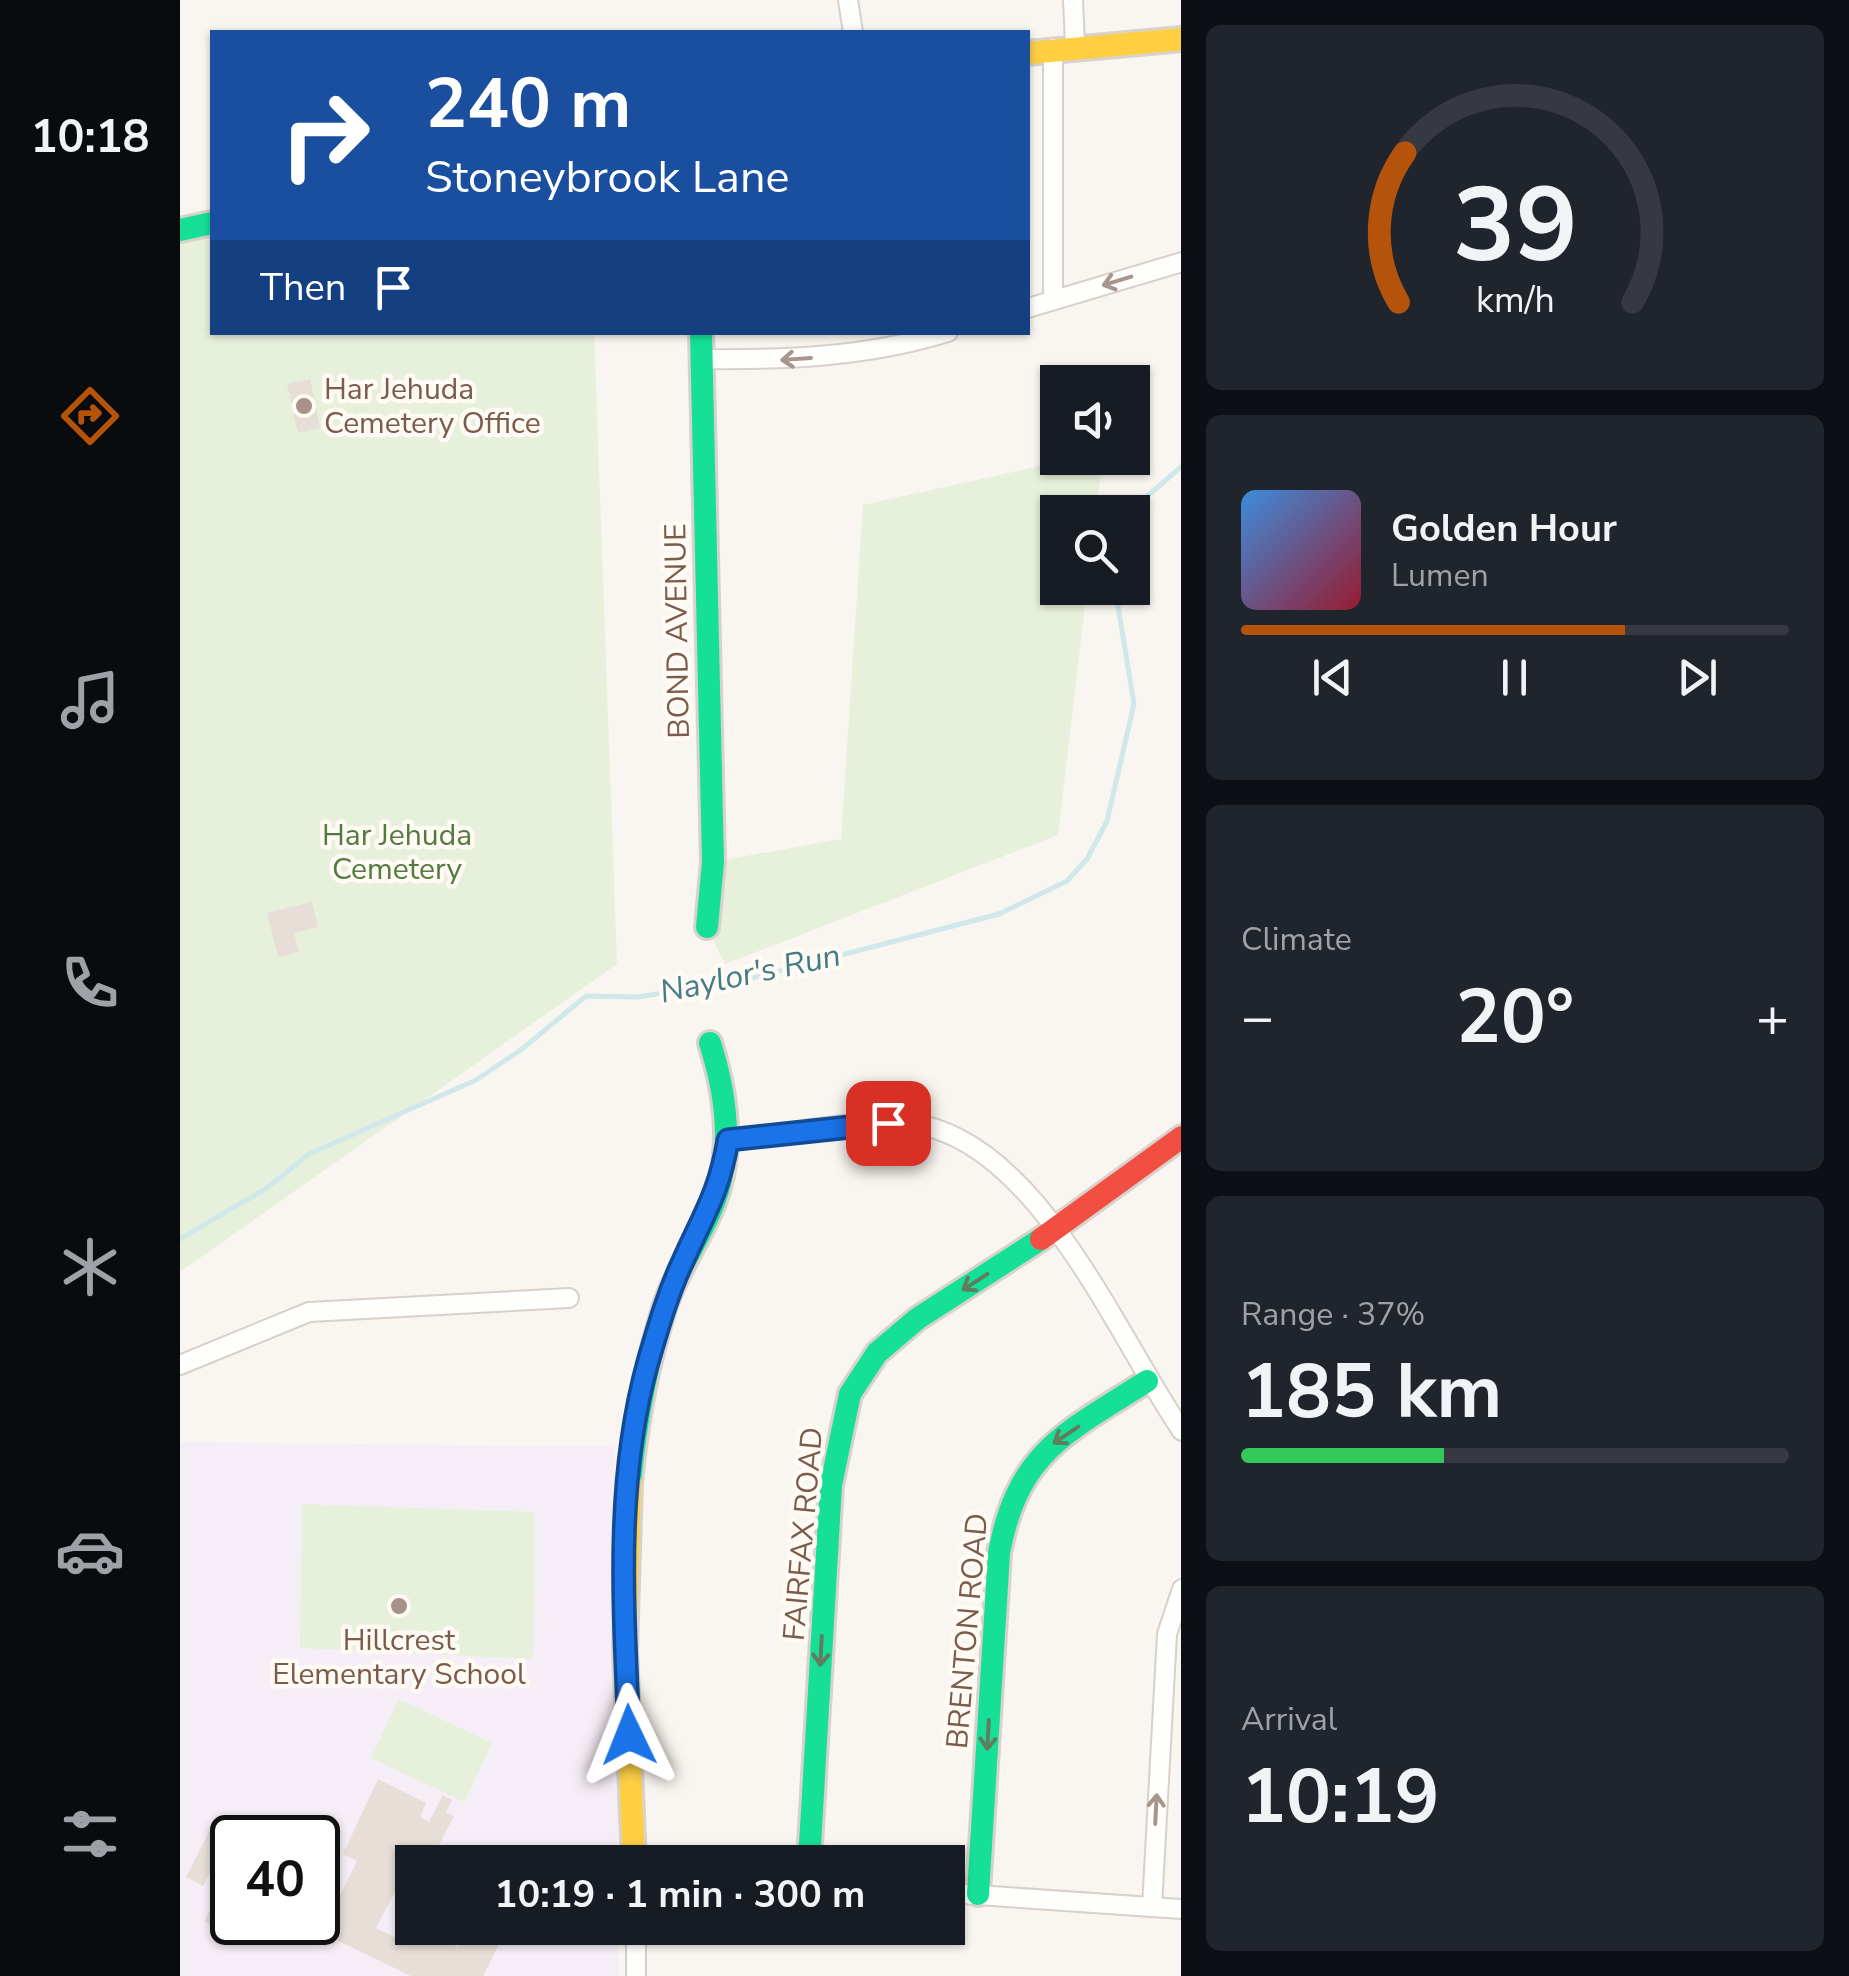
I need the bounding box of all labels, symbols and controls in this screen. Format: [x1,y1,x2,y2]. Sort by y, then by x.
text: 240 m [425,56,631,152]
icon: right [260,70,390,200]
text: 10:18 [30,107,150,168]
text: Stoneybrook Lane [425,147,789,208]
text: 39 [1453,155,1577,297]
icon: arrive [366,260,421,315]
text: Then [260,262,346,313]
one-way arrow [1102,273,1134,291]
text: km/h [1476,276,1554,325]
one-way arrow [780,350,812,369]
map controls [1040,365,1150,605]
button: sound [1040,365,1150,475]
place label: Har Jehuda Cemetery Office [324,369,541,444]
icon: directions [55,381,125,451]
marker: Har Jehuda Cemetery Office [293,395,315,417]
button: search [1040,495,1150,605]
text: Golden Hour [1391,503,1617,554]
street label: BOND AVENUE [655,523,700,739]
text: Lumen [1391,554,1489,597]
icon: previous [1305,650,1360,705]
icon: pause [1487,650,1542,705]
icon: next [1670,650,1725,705]
icon: music [55,665,125,735]
park label: Har Jehuda Cemetery [322,815,472,890]
text: Climate [1241,918,1352,961]
water label: Naylor's Run [656,933,844,1014]
icon: phone [55,948,125,1018]
text: 20° [1456,966,1574,1068]
text: − [1241,980,1274,1055]
text: + [1756,980,1789,1055]
pin [846,1081,931,1166]
icon: arrive [861,1096,916,1151]
icon: climate [55,1232,125,1302]
one-way arrow [961,1271,989,1292]
text: Range · 37% [1241,1293,1425,1336]
text: 185 km [1241,1341,1502,1443]
one-way arrow [1053,1424,1081,1445]
street label: FAIRFAX ROAD [774,1426,833,1643]
street label: BRENTON ROAD [937,1512,998,1751]
icon: car [55,1516,125,1586]
marker: Hillcrest Elementary School [388,1595,410,1617]
place label: Hillcrest Elementary School [272,1620,526,1695]
one-way arrow [811,1635,830,1667]
position arrow [577,1683,681,1787]
text: Arrival [1241,1698,1337,1741]
one-way arrow [978,1718,997,1750]
text: 10:19 [1241,1746,1440,1848]
one-way arrow [1147,1794,1166,1826]
icon: filters [55,1799,125,1869]
speed limit sign: 40 [210,1815,340,1945]
text: 10:19 · 1 min · 300 m [495,1869,865,1920]

